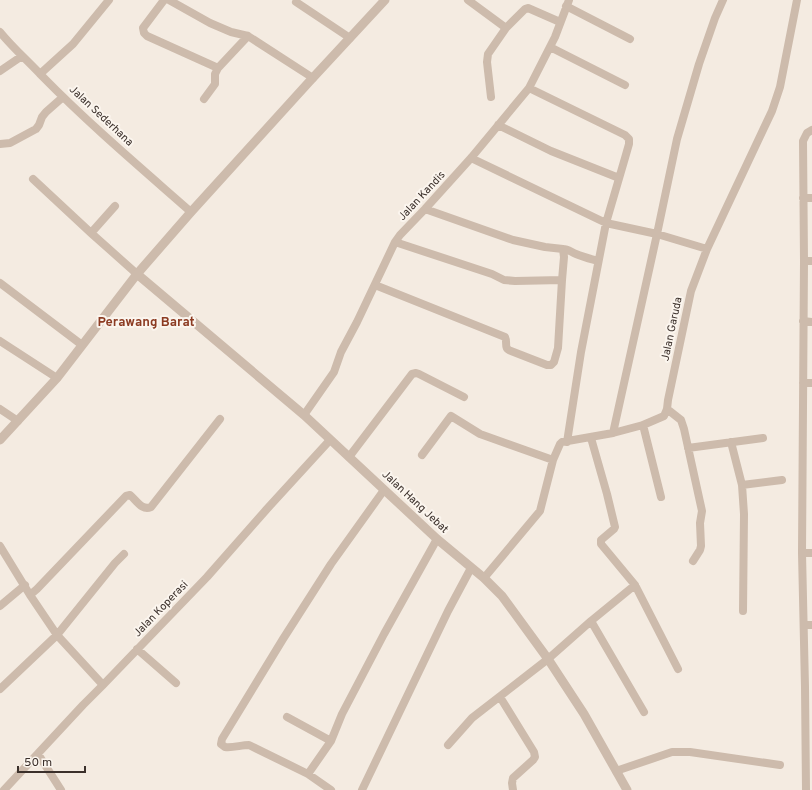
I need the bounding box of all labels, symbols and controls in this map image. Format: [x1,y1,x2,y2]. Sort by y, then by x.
street label: Jalan Sederhana [66,83,136,149]
street label: Jalan Kandis [395,168,449,224]
street label: Jalan Garuda [658,295,686,362]
district label: Perawang Barat [97,315,195,331]
street label: Jalan Hang Jebat [379,468,451,536]
street label: Jalan Koperasi [131,578,191,640]
scale bar [18,748,85,774]
text: 50 m [24,755,52,771]

